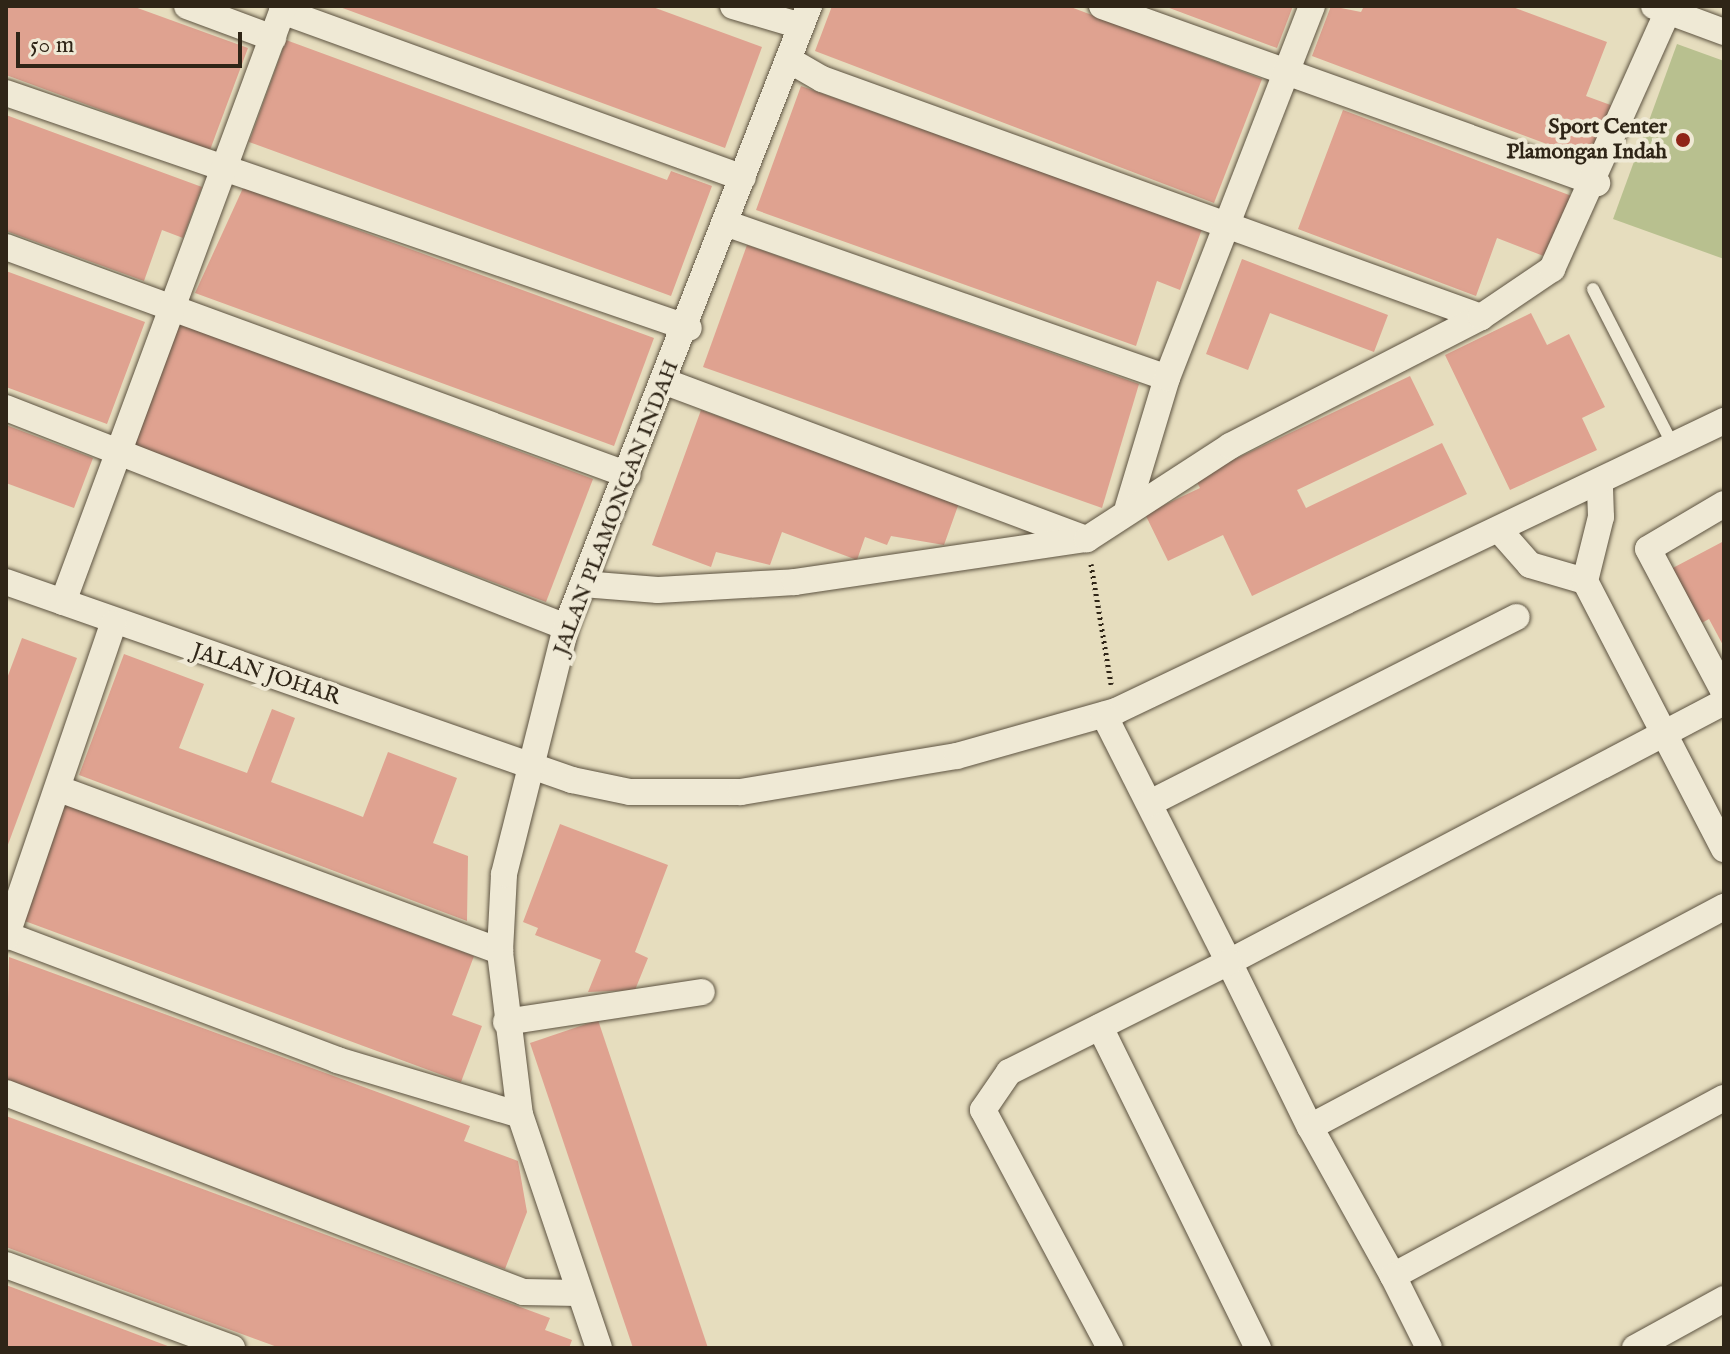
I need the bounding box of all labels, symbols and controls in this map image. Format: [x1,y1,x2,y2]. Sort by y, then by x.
scale bar [20,16,246,66]
text: 50 m [30,30,74,61]
place label: Sport Center Plamongan Indah [1506,114,1667,166]
marker: Sport Center Plamongan Indah [1674,131,1692,149]
street label: JALAN PLAMONGAN INDAH [548,357,686,659]
street label: JALAN JOHAR [188,639,344,711]

